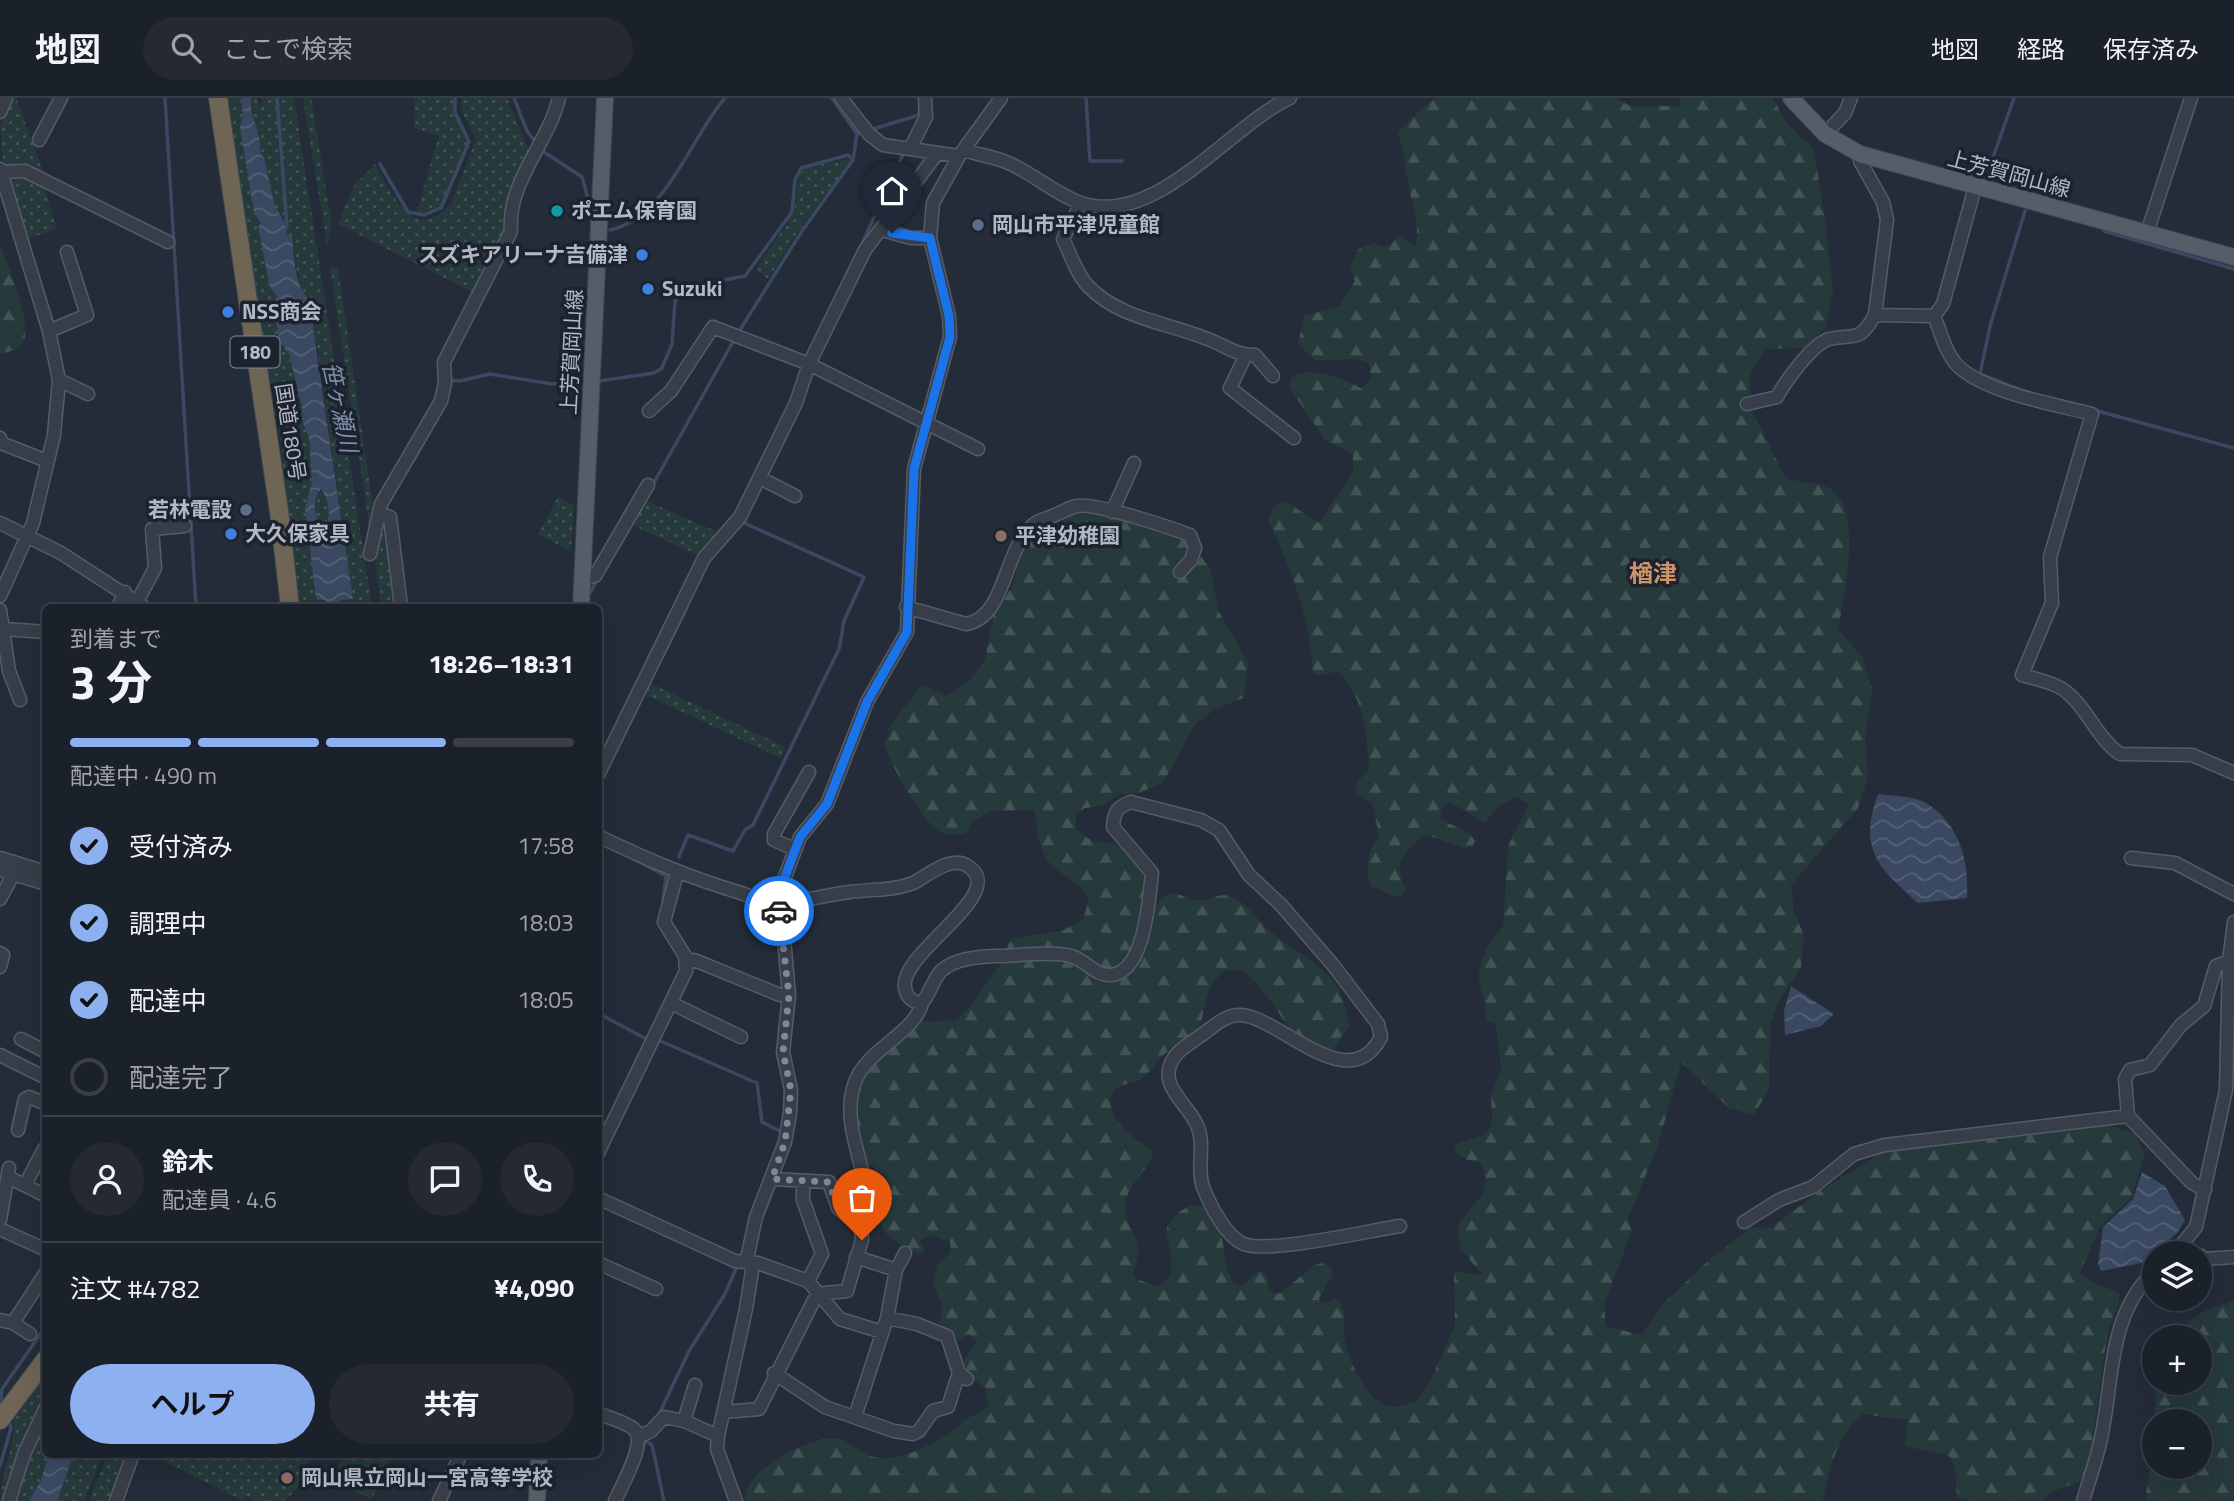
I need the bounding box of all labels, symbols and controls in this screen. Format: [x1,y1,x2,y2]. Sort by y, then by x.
search box [143,17,633,80]
text: 地図 [35,24,101,74]
icon: search [167,29,205,67]
text: ここで検索 [223,29,353,68]
text: 地図 [1931,31,1979,67]
text: 経路 [2017,31,2065,67]
text: 保存済み [2103,31,2199,67]
street label: 上芳賀岡山線 [1944,141,2074,205]
pin [862,161,922,233]
icon: home [873,172,911,210]
place label: ポエム保育園 [571,194,697,226]
marker: ポエム保育園 [549,203,565,219]
place label: 岡山市平津児童館 [992,208,1160,240]
marker: 岡山市平津児童館 [970,217,986,233]
place label: スズキアリーナ吉備津 [418,238,628,270]
marker: スズキアリーナ吉備津 [634,247,650,263]
place label: Suzuki [662,272,722,304]
marker: Suzuki [640,281,656,297]
street label: 上芳賀岡山線 [552,288,590,416]
place label: NSS商会 [242,295,321,327]
marker: NSS商会 [220,304,236,320]
road number: 180 [230,336,280,368]
water label: 笹ヶ瀬川 [314,358,368,458]
street label: 国道180号 [267,381,314,483]
place label: 若林電設 [148,493,232,525]
marker: 若林電設 [238,502,254,518]
place label: 大久保家具 [245,517,350,549]
place label: 平津幼稚園 [1015,519,1120,551]
marker: 大久保家具 [223,526,239,542]
marker: 平津幼稚園 [993,528,1009,544]
district label: 楢津 [1629,555,1677,591]
text: 到着まで [70,621,162,656]
text: 18:26–18:31 [428,644,574,683]
text: 3 分 [70,647,152,717]
text: 配達中 · 490 m [70,758,217,793]
icon: check [70,827,108,865]
text: 受付済み [129,827,233,866]
text: 17:58 [517,828,574,863]
courier [744,876,814,946]
icon: car [760,892,798,930]
icon: check [70,904,108,942]
text: 調理中 [129,904,207,943]
text: 18:03 [517,905,574,940]
icon: check [70,981,108,1019]
text: 配達中 [129,981,207,1020]
text: 18:05 [517,982,574,1017]
text: 配達完了 [129,1058,233,1097]
button: person [70,1142,144,1216]
text: 鈴木 [162,1142,214,1181]
button: chat [408,1142,482,1216]
button: phone [500,1142,574,1216]
pin [832,1168,892,1240]
icon: bag [843,1179,881,1217]
text: 配達員 · 4.6 [162,1182,277,1217]
map controls [2142,1241,2212,1479]
button: layers [2142,1241,2212,1311]
text: ¥4,090 [494,1268,574,1307]
text: 注文 #4782 [70,1269,201,1308]
button: + [2142,1325,2212,1395]
button: ヘルプ [70,1364,315,1444]
button: 共有 [329,1364,574,1444]
button: − [2142,1409,2212,1479]
place label: 岡山県立岡山一宮高等学校 [301,1461,553,1493]
marker: 岡山県立岡山一宮高等学校 [279,1470,295,1486]

